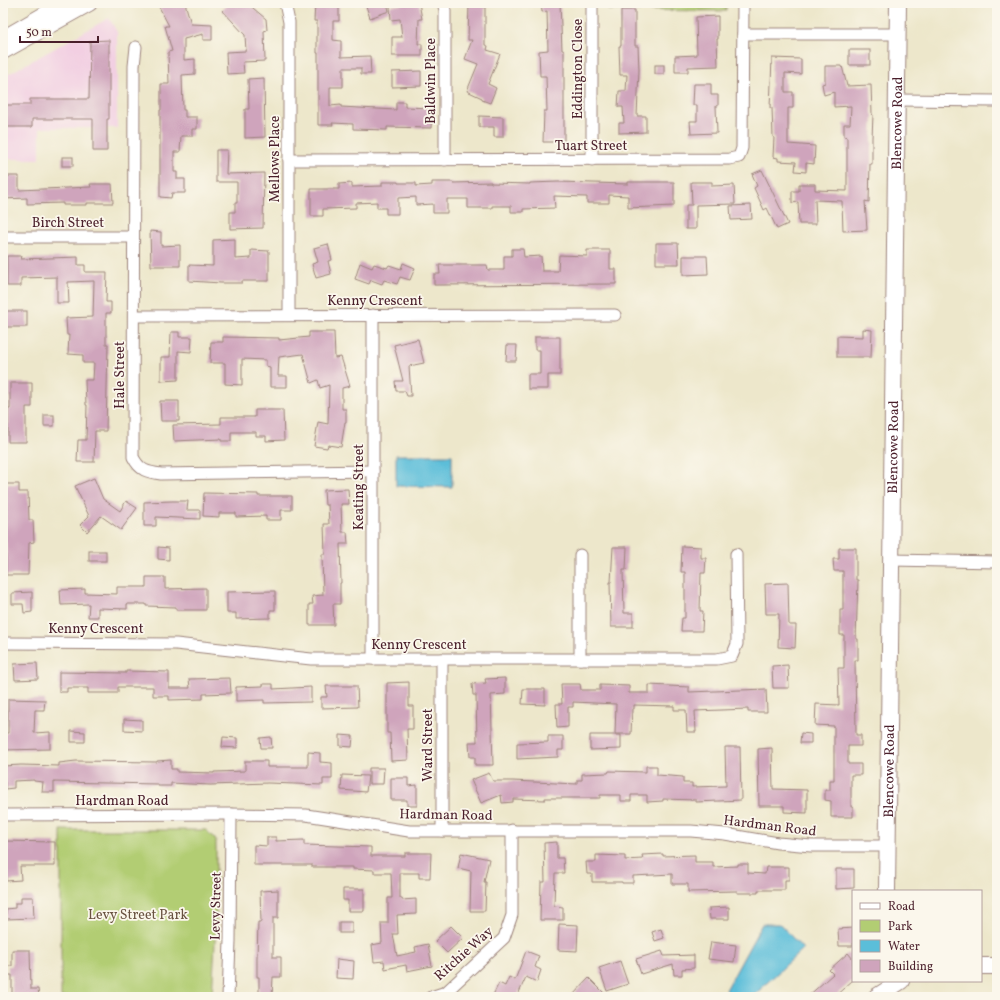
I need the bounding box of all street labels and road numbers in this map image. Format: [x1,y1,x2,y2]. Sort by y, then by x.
street label: Eddington Close [569,18,588,119]
street label: Baldwin Place [422,38,441,124]
street label: Blencowe Road [888,76,908,170]
street label: Mellows Place [266,115,285,202]
street label: Tuart Street [555,137,627,156]
street label: Birch Street [32,214,104,233]
street label: Kenny Crescent [327,292,423,311]
street label: Hale Street [111,341,130,409]
street label: Blencowe Road [884,400,904,494]
street label: Keating Street [350,444,369,530]
street label: Kenny Crescent [48,620,144,639]
street label: Kenny Crescent [371,636,467,655]
street label: Ward Street [419,708,438,782]
street label: Blencowe Road [880,724,900,818]
street label: Hardman Road [75,792,169,811]
street label: Hardman Road [399,805,493,826]
street label: Hardman Road [722,811,817,842]
street label: Levy Street [206,872,227,940]
street label: Ritchie Way [430,922,498,986]

